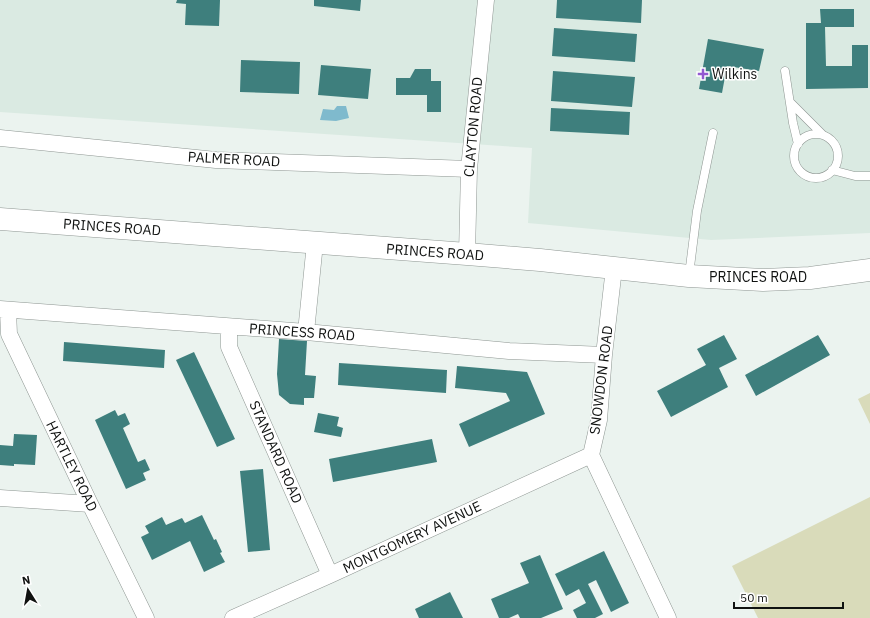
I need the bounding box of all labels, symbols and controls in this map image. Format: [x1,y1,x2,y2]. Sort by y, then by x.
place label: Wilkins [712,65,758,83]
marker: Wilkins [697,68,709,80]
street label: CLAYTON ROAD [460,76,486,178]
street label: PALMER ROAD [187,148,281,170]
street label: PRINCES ROAD [62,215,162,239]
street label: PRINCES ROAD [385,240,485,264]
street label: PRINCES ROAD [709,268,807,286]
street label: PRINCESS ROAD [248,319,356,345]
street label: SNOWDON ROAD [585,324,617,436]
street label: STANDARD ROAD [245,398,307,506]
street label: HARTLEY ROAD [42,418,102,514]
street label: MONTGOMERY AVENUE [340,497,484,577]
north arrow [8,570,48,610]
text: N [21,573,31,588]
scale bar [734,584,843,610]
text: 50 m [740,590,768,605]

